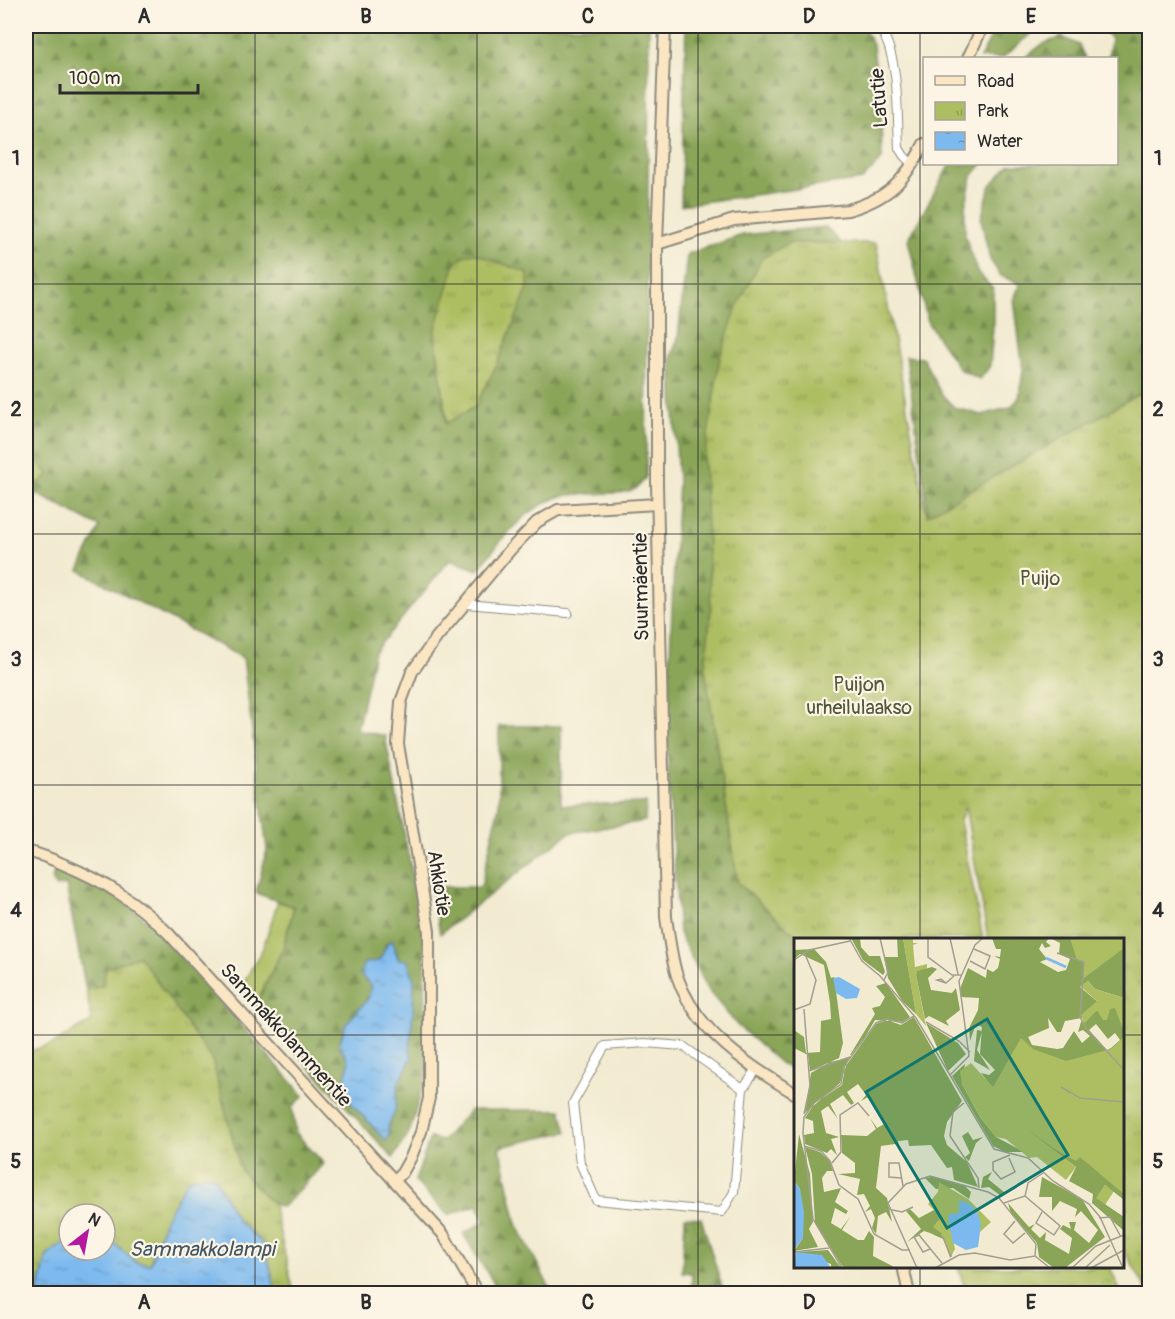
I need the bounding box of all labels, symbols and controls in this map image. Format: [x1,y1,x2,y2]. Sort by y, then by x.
text: A [138,4,151,29]
text: B [360,4,372,29]
text: C [582,4,594,29]
text: D [803,4,816,29]
text: E [1026,4,1037,29]
scale bar [60,57,198,95]
legend [923,57,1118,165]
text: 100 m [69,67,121,90]
street label: Latutie [864,67,894,129]
text: Road [977,70,1014,93]
text: Park [977,100,1009,123]
text: Water [977,130,1023,153]
text: 1 [12,146,20,171]
text: 1 [1154,146,1162,171]
text: 2 [10,397,22,422]
text: 2 [1152,397,1164,422]
street label: Suurmäentie [628,533,654,641]
park label: Puijo [1020,566,1060,591]
text: 3 [10,647,22,672]
text: 3 [1152,647,1164,672]
park label: Puijon urheilulaakso [806,672,912,720]
street label: Ahkiotie [421,848,457,918]
text: 4 [10,898,22,923]
text: 4 [1152,898,1164,923]
inset map [794,938,1124,1268]
street label: Sammakkolammentie [215,958,357,1112]
text: 5 [11,1149,22,1174]
text: 5 [1153,1149,1164,1174]
north arrow [57,1202,117,1262]
text: N [84,1209,104,1231]
water label: Sammakkolampi [130,1236,278,1263]
text: A [138,1290,151,1315]
text: B [360,1290,372,1315]
text: C [582,1290,594,1315]
text: D [803,1290,816,1315]
text: E [1026,1290,1037,1315]

